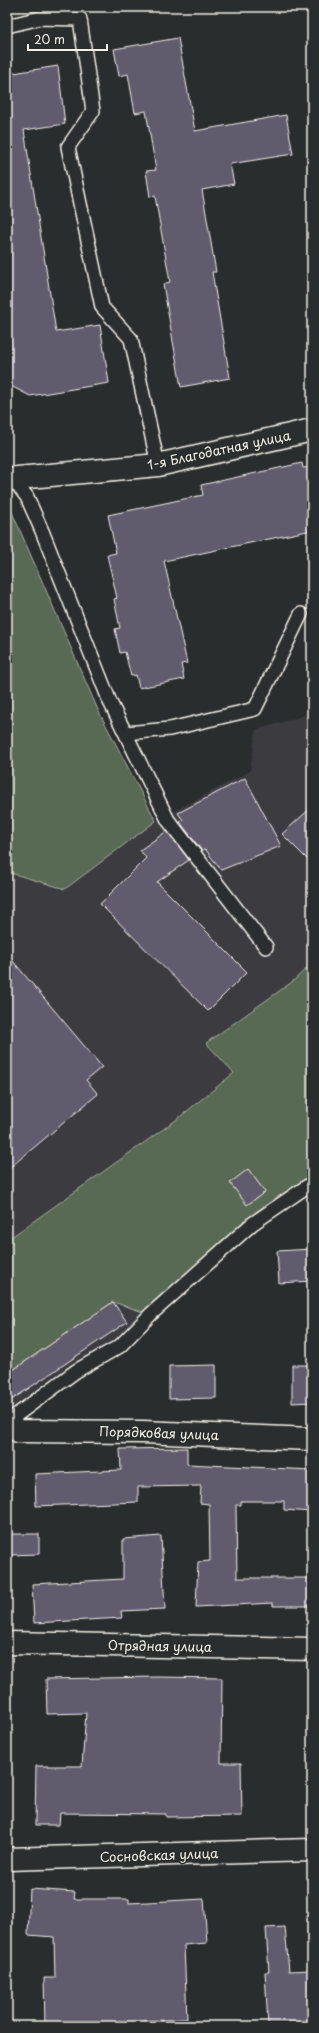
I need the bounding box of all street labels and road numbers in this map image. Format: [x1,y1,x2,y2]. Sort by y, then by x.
street label: 1-я Благодатная улица [145,425,293,474]
street label: Порядковая улица [99,1421,220,1444]
street label: Отрядная улица [108,1635,213,1656]
street label: Сосновская улица [99,1843,219,1866]

